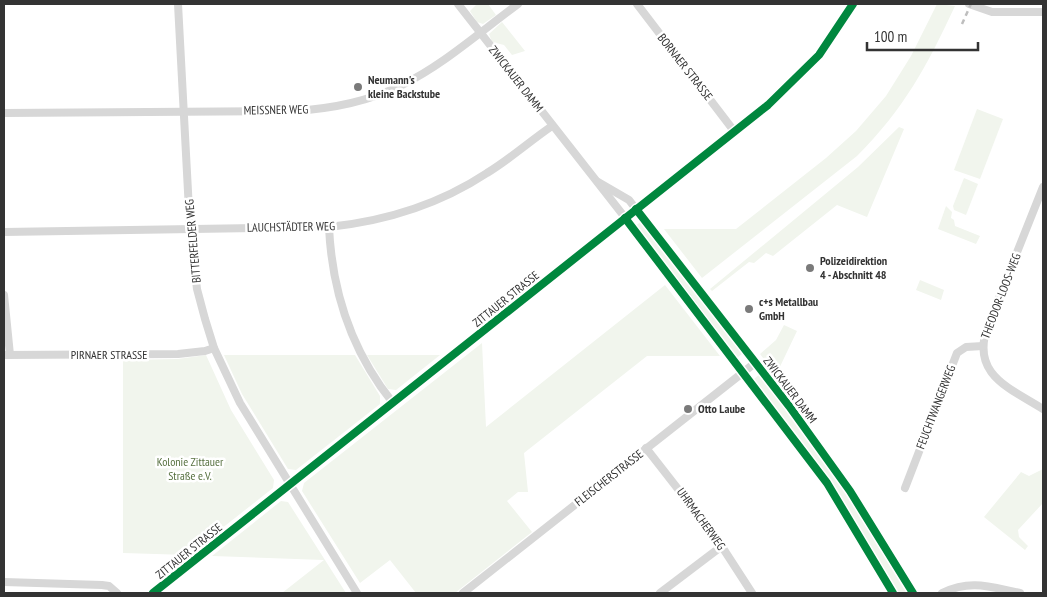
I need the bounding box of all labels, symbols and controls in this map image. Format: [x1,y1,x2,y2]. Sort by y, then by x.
scale bar [867,20,978,52]
text: 100 m [874,27,907,46]
street label: BORNAER STRASSE [655,30,716,103]
street label: ZWICKAUER DAMM [486,43,547,115]
place label: Neumann's kleine Backstube [368,72,440,101]
marker: Neumann's kleine Backstube [352,81,364,93]
street label: MEISSNER WEG [244,101,309,118]
street label: BITTERFELDER WEG [181,198,204,284]
street label: LAUCHSTÄDTER WEG [247,218,335,235]
street label: THEODOR-LOOS-WEG [977,251,1024,341]
place label: Polizeidirektion 4 - Abschnitt 48 [820,253,887,282]
marker: Polizeidirektion 4 - Abschnitt 48 [804,262,816,274]
street label: ZITTAUER STRASSE [470,267,542,330]
place label: c+s Metallbau GmbH [759,294,818,323]
marker: c+s Metallbau GmbH [743,303,755,315]
street label: PIRNAER STRASSE [71,347,147,362]
street label: ZWICKAUER DAMM [760,353,820,426]
street label: FEUCHTWANGERWEG [913,363,959,451]
place label: Otto Laube [698,401,745,416]
marker: Otto Laube [682,403,694,415]
street label: FLEISCHERSTRASSE [571,446,646,509]
park label: Kolonie Zittauer Straße e.V. [157,454,224,483]
street label: UHRMACHERWEG [674,485,729,553]
street label: ZITTAUER STRASSE [153,519,225,582]

